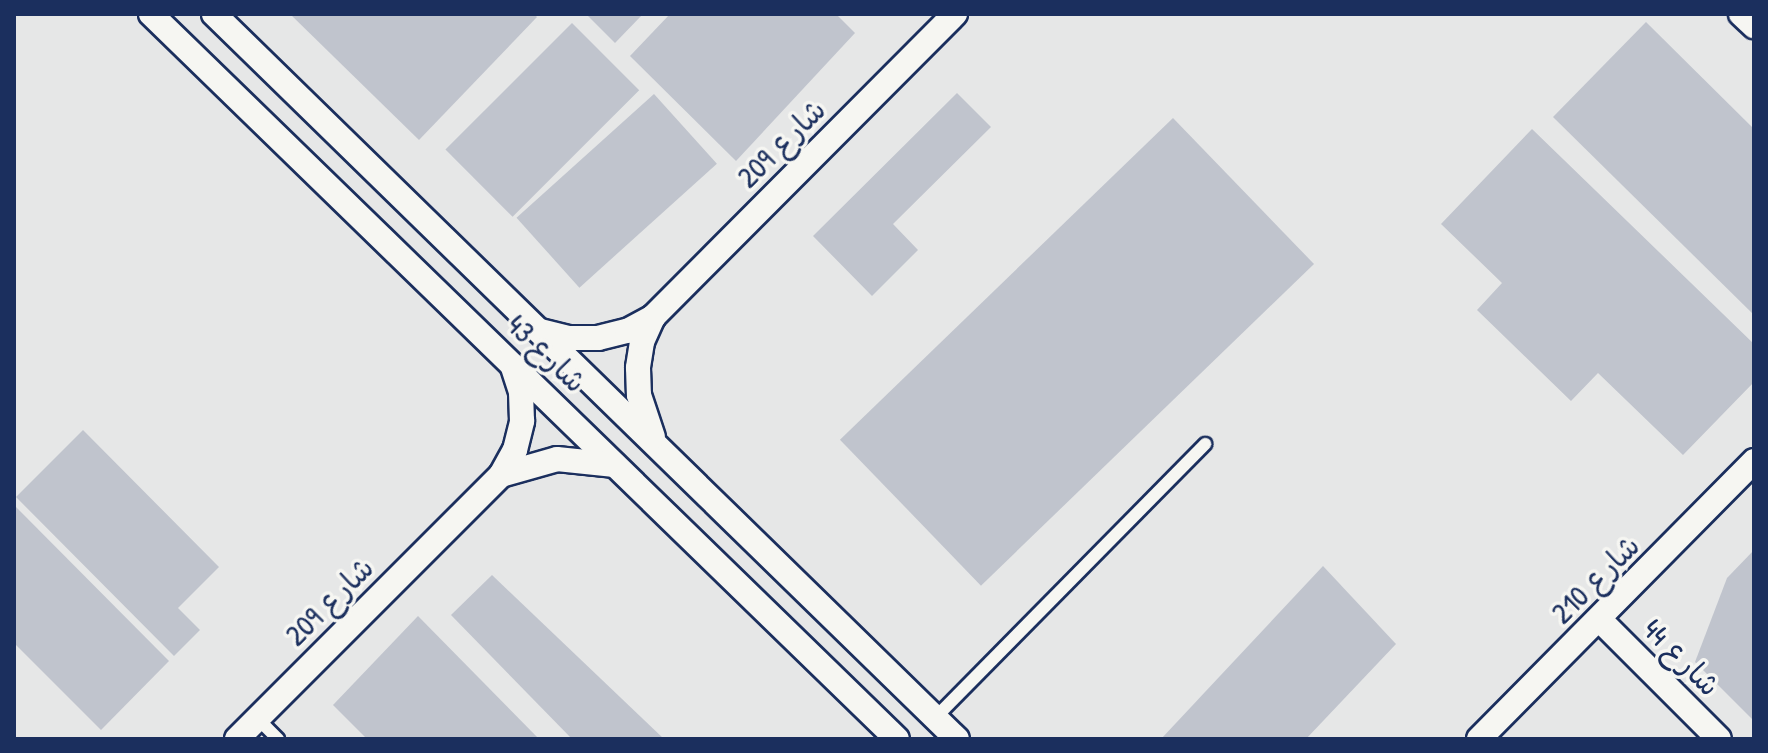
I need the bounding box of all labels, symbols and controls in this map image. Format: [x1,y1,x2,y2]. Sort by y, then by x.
street label: شارع 209 [729,91,833,195]
street label: شارع 43 [500,307,594,399]
street label: شارع 210 [1543,527,1647,631]
street label: شارع 209 [277,549,381,653]
street label: شارع 44 [1636,611,1728,703]

